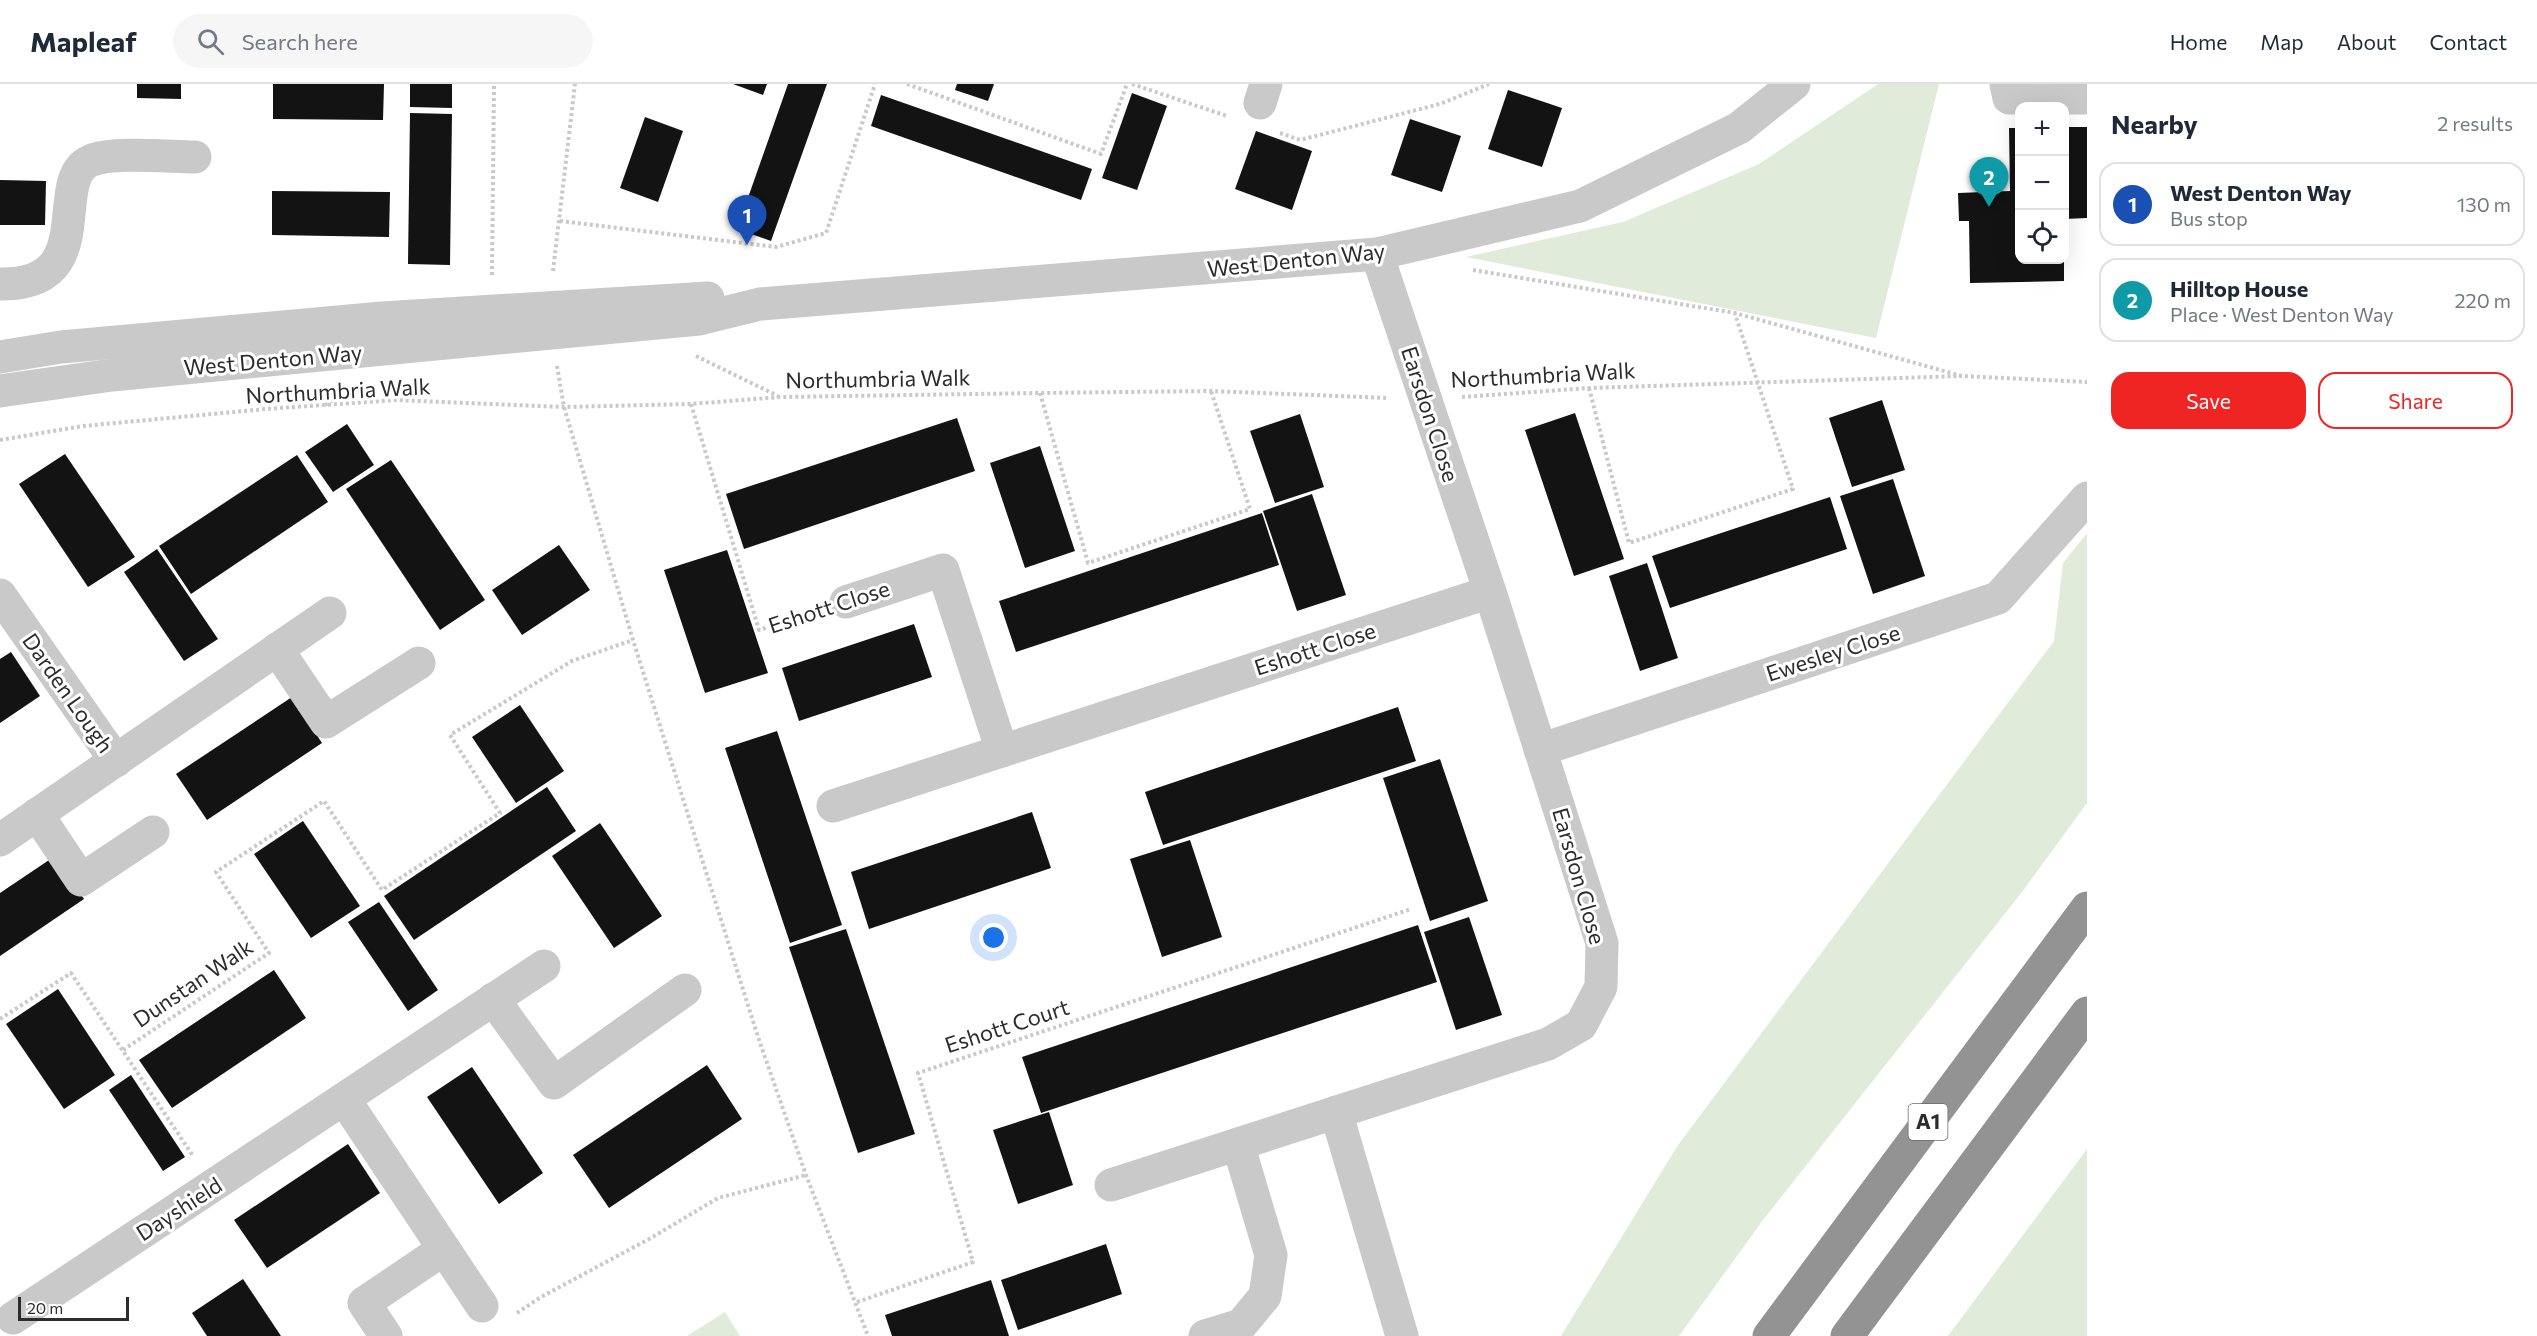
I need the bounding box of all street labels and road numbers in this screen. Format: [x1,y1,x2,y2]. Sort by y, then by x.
street label: West Denton Way [1206,237,1386,282]
street label: West Denton Way [183,338,363,381]
street label: Earsdon Close [1396,343,1465,485]
street label: Northumbria Walk [1450,356,1636,393]
street label: Northumbria Walk [785,363,971,394]
street label: Northumbria Walk [245,372,431,409]
street label: Eshott Close [765,574,893,639]
street label: Eshott Close [1251,616,1379,681]
street label: Ewesley Close [1762,618,1903,687]
street label: Darden Lough [17,628,120,758]
street label: Earsdon Close [1547,804,1612,947]
street label: Dunstan Walk [128,933,258,1033]
street label: Eshott Court [941,993,1072,1058]
road number: A1 [1908,1104,1948,1140]
street label: Dayshield [131,1171,227,1246]

